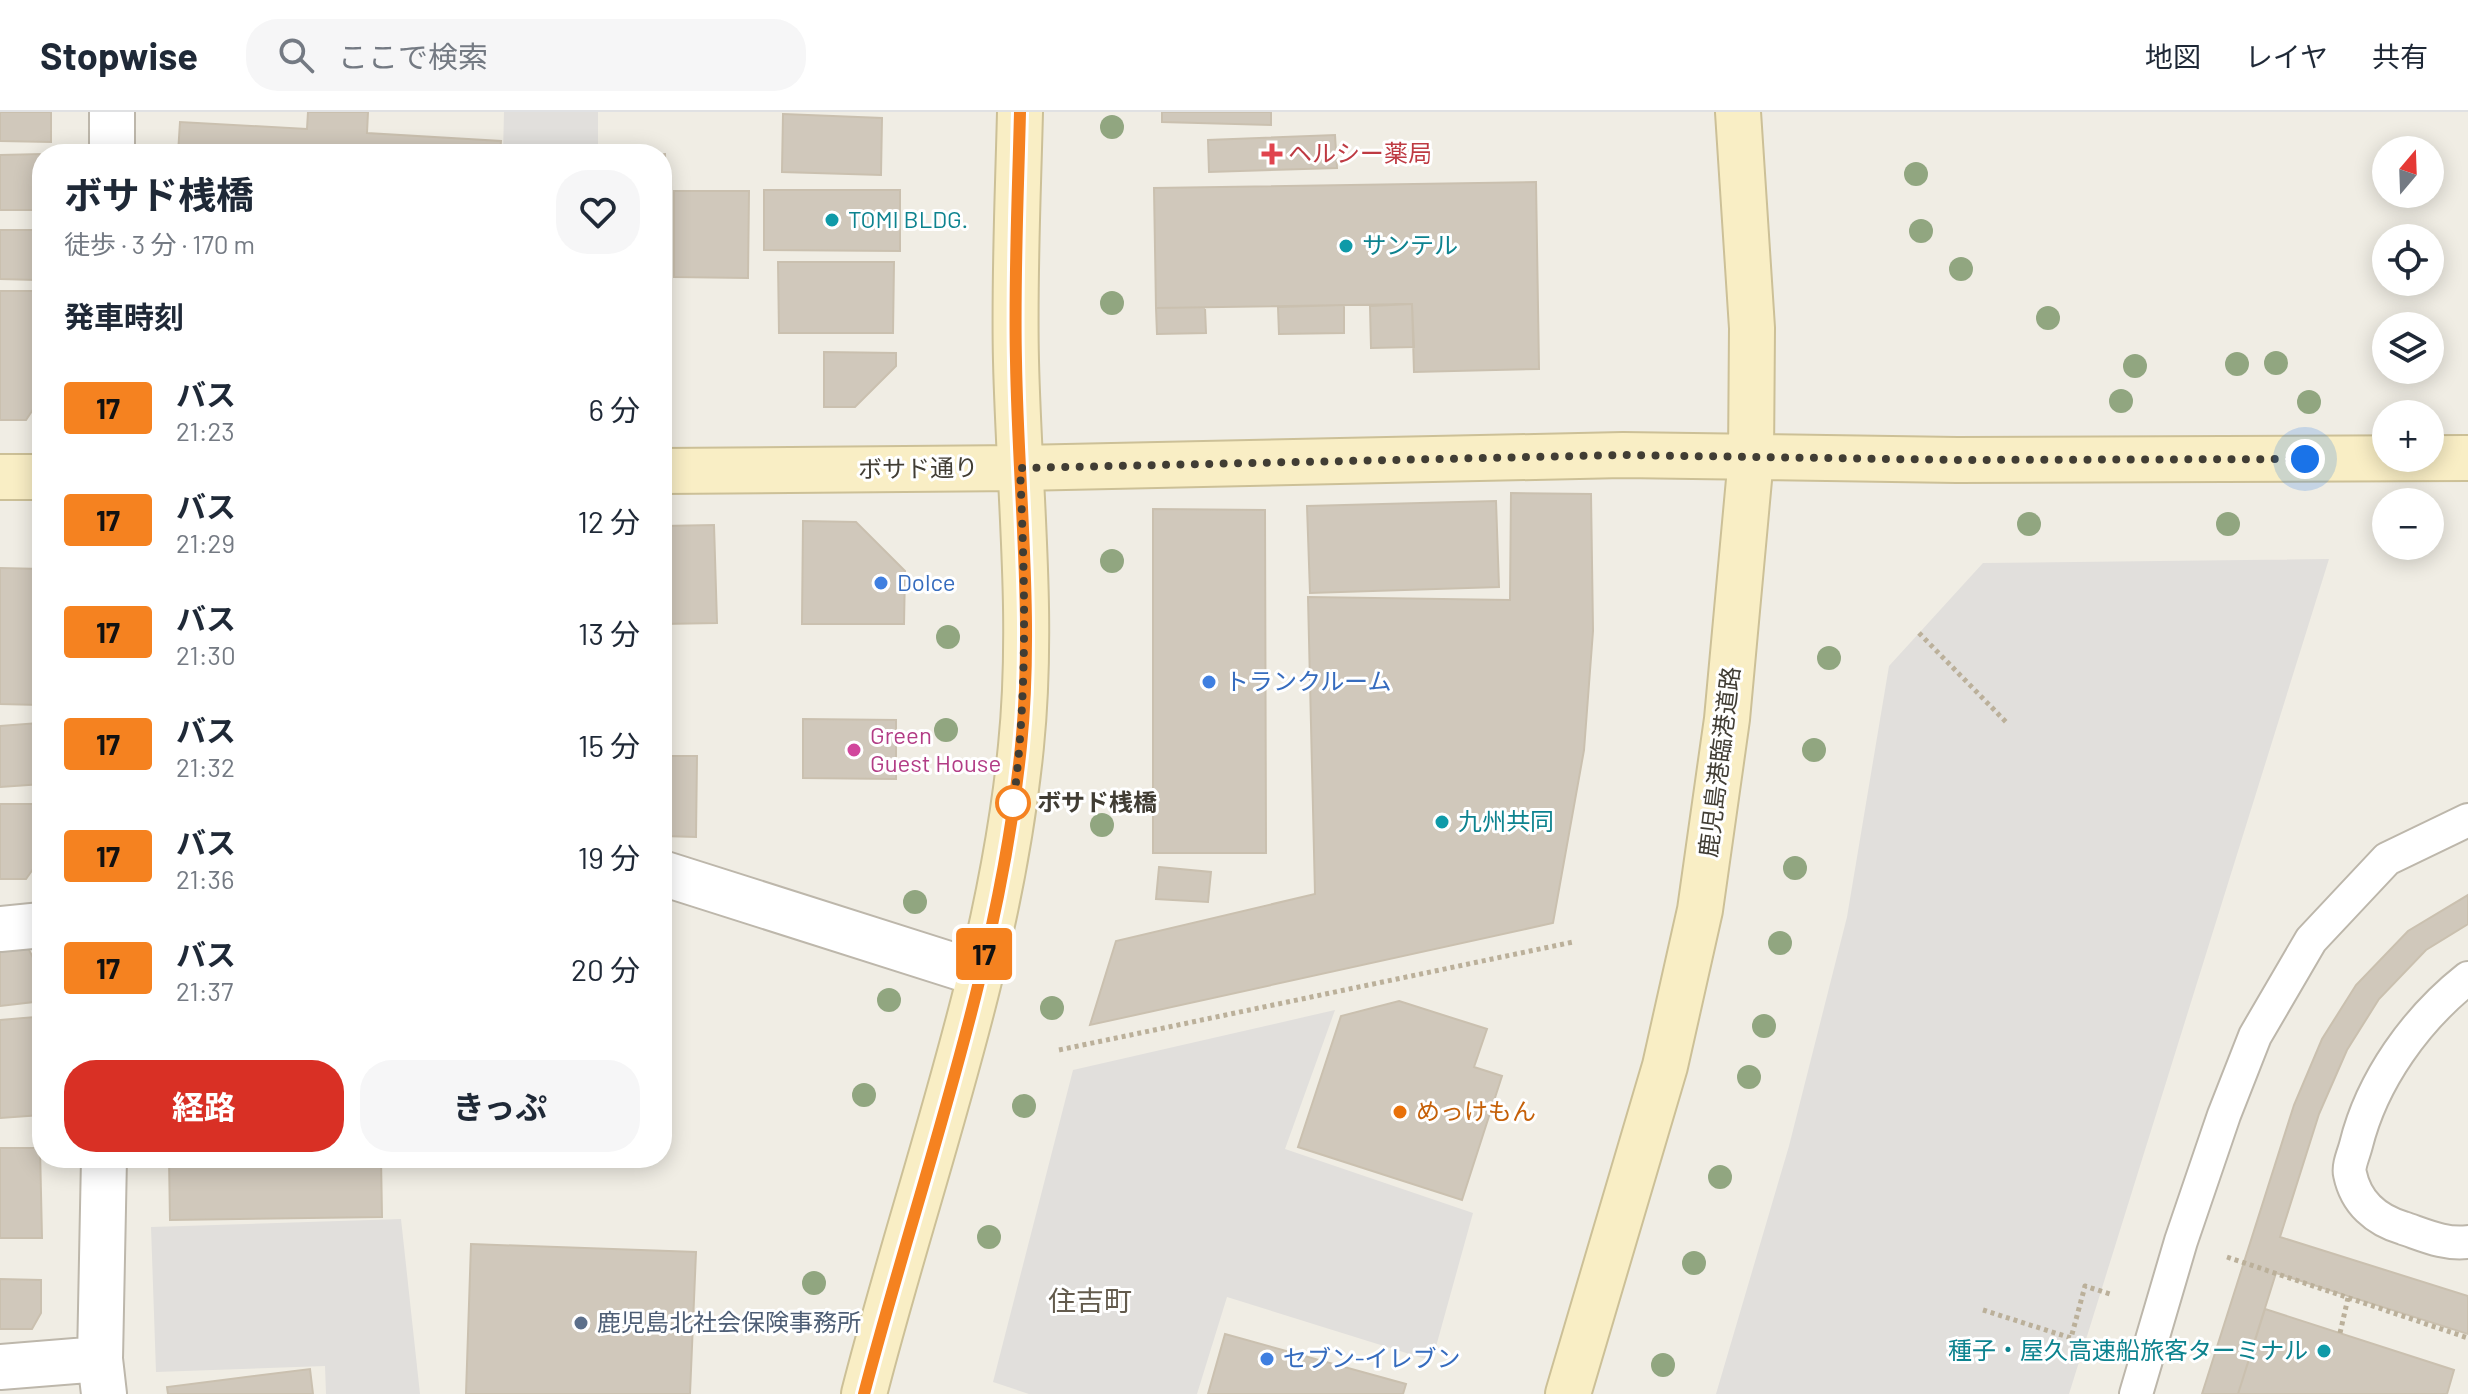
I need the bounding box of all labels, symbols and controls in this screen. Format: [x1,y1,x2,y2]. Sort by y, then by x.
search box [246,19,806,91]
text: Stopwise [40,32,198,78]
icon: search [274,33,318,77]
text: ここで検索 [338,38,488,74]
text: 地図 [2145,39,2201,73]
text: レイヤ [2245,39,2328,73]
text: 共有 [2372,39,2428,73]
north arrow [2372,136,2444,208]
map controls [2372,136,2444,560]
place label: ヘルシー薬局 [1288,138,1432,167]
marker: ヘルシー薬局 [1263,145,1281,163]
button: heart [556,170,640,254]
text: ボサド桟橋 [64,171,254,217]
place label: TOMI BLDG. [848,204,968,233]
marker: TOMI BLDG. [823,211,841,229]
button: locate [2372,224,2444,296]
text: 徒歩 · 3 分 · 170 m [64,228,255,259]
place label: サンテル [1362,230,1458,259]
marker: サンテル [1337,237,1355,255]
text: 発車時刻 [64,298,184,334]
button: layers [2372,312,2444,384]
text: バス [176,376,236,412]
text: 17 [96,391,120,425]
text: 6 分 [589,391,640,427]
button: + [2372,400,2444,472]
text: 21:23 [176,415,235,446]
your location [2285,439,2325,479]
street label: ボサド通り [858,452,978,483]
text: バス [176,488,236,524]
button: − [2372,488,2444,560]
text: 17 [96,503,120,537]
text: 12 分 [577,503,640,539]
text: 21:29 [176,527,235,558]
place label: Dolce [897,567,956,596]
marker: Dolce [872,574,890,592]
text: バス [176,600,236,636]
text: 17 [96,615,120,649]
text: 13 分 [578,615,640,651]
text: 21:30 [176,639,236,670]
street label: 鹿児島港臨港道路 [1692,665,1745,859]
place label: トランクルーム [1225,666,1392,695]
marker: トランクルーム [1200,673,1218,691]
text: バス [176,712,236,748]
place label: Green Guest House [870,720,1001,777]
text: 17 [96,727,120,761]
text: 15 分 [578,727,640,763]
marker: Green Guest House [845,741,863,759]
text: 21:32 [176,751,235,782]
marker: ボサド桟橋 [996,786,1030,820]
place label: ボサド桟橋 [1037,787,1157,816]
place label: 九州共同 [1458,806,1554,835]
marker: 九州共同 [1433,813,1451,831]
text: バス [176,824,236,860]
text: 17 [96,839,120,873]
text: 19 分 [578,839,640,875]
text: 21:36 [176,863,234,894]
line badge: 17 [948,928,1020,980]
text: バス [176,936,236,972]
text: 17 [972,937,996,971]
text: 17 [96,951,120,985]
text: 20 分 [571,951,640,987]
text: 21:37 [176,975,233,1006]
button: 経路 [64,1060,344,1152]
button: きっぷ [360,1060,640,1152]
place label: めっけもん [1416,1096,1536,1125]
marker: めっけもん [1391,1103,1409,1121]
district label: 住吉町 [1048,1283,1132,1317]
place label: 鹿児島北社会保険事務所 [597,1307,861,1336]
marker: 鹿児島北社会保険事務所 [572,1314,590,1332]
place label: 種子・屋久高速船旅客ターミナル [1948,1335,2308,1364]
marker: 種子・屋久高速船旅客ターミナル [2315,1342,2333,1360]
place label: セブン-イレブン [1283,1343,1460,1372]
marker: セブン-イレブン [1258,1350,1276,1368]

